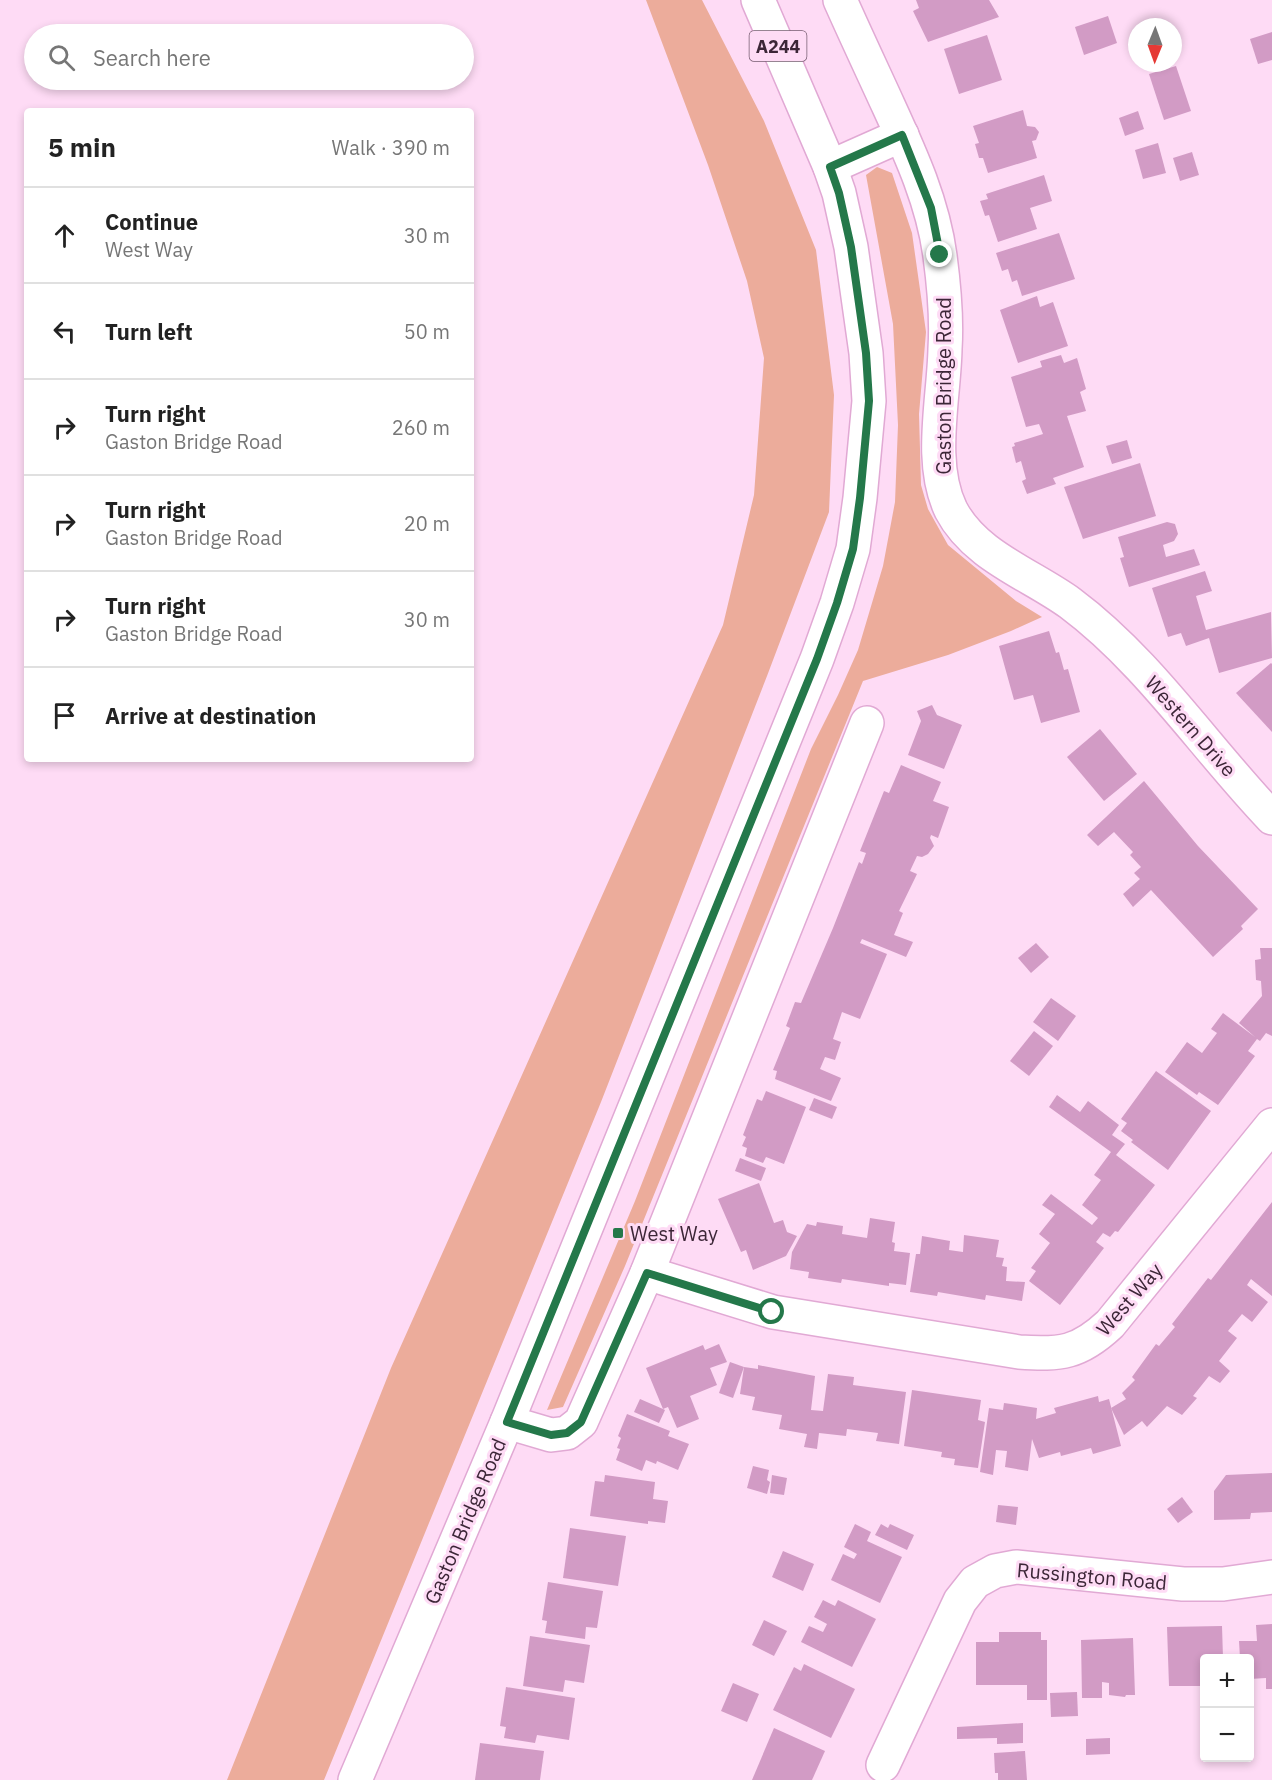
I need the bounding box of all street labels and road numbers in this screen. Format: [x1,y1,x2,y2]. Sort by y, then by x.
road number: A244 [750,31,806,61]
street label: Gaston Bridge Road [930,297,957,475]
street label: Western Drive [1140,670,1242,782]
street label: West Way [1090,1257,1168,1341]
street label: Gaston Bridge Road [418,1434,512,1608]
street label: Russington Road [1016,1556,1168,1596]

